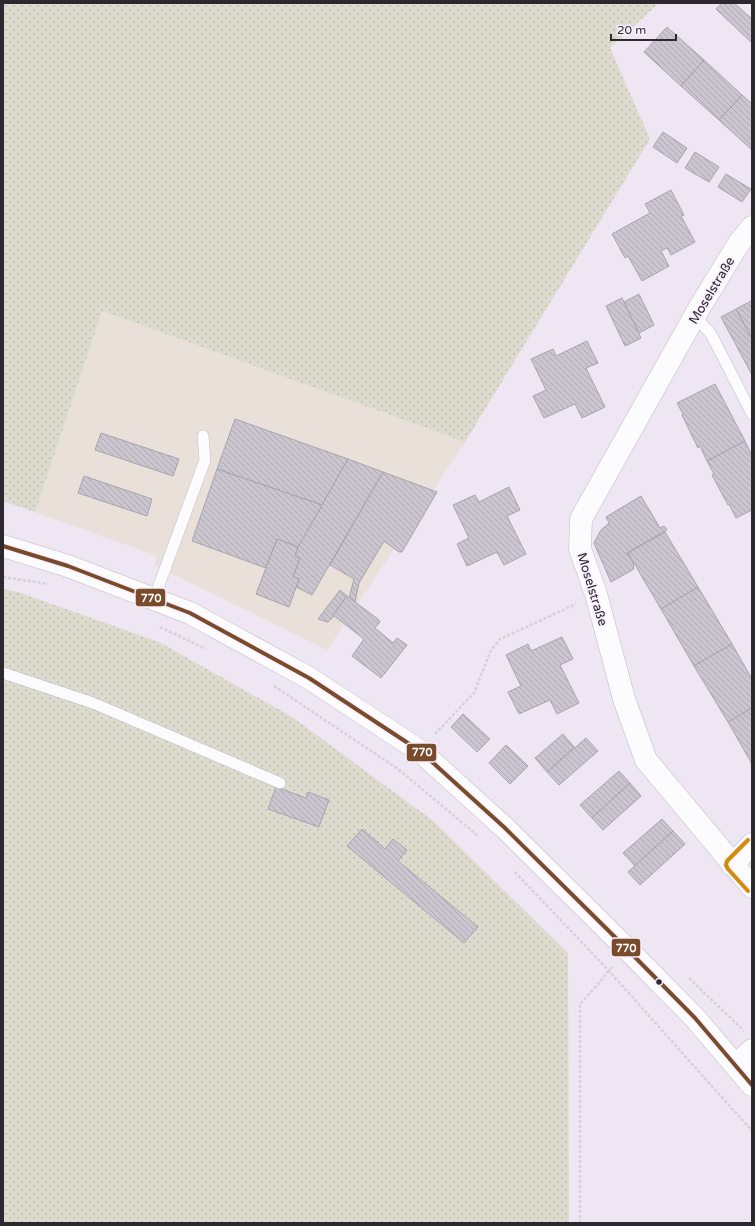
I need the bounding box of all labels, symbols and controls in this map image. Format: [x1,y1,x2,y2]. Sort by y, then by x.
scale bar [611,16,676,42]
text: 20 m [617,23,646,37]
street label: Moselstraße [685,254,738,327]
street label: Moselstraße [573,551,611,628]
line badge: 770 [135,588,166,607]
text: 770 [141,592,161,605]
line badge: 770 [406,743,437,762]
text: 770 [412,746,432,759]
line badge: 770 [611,938,641,957]
text: 770 [616,942,636,955]
unlabelled marker [654,977,664,987]

